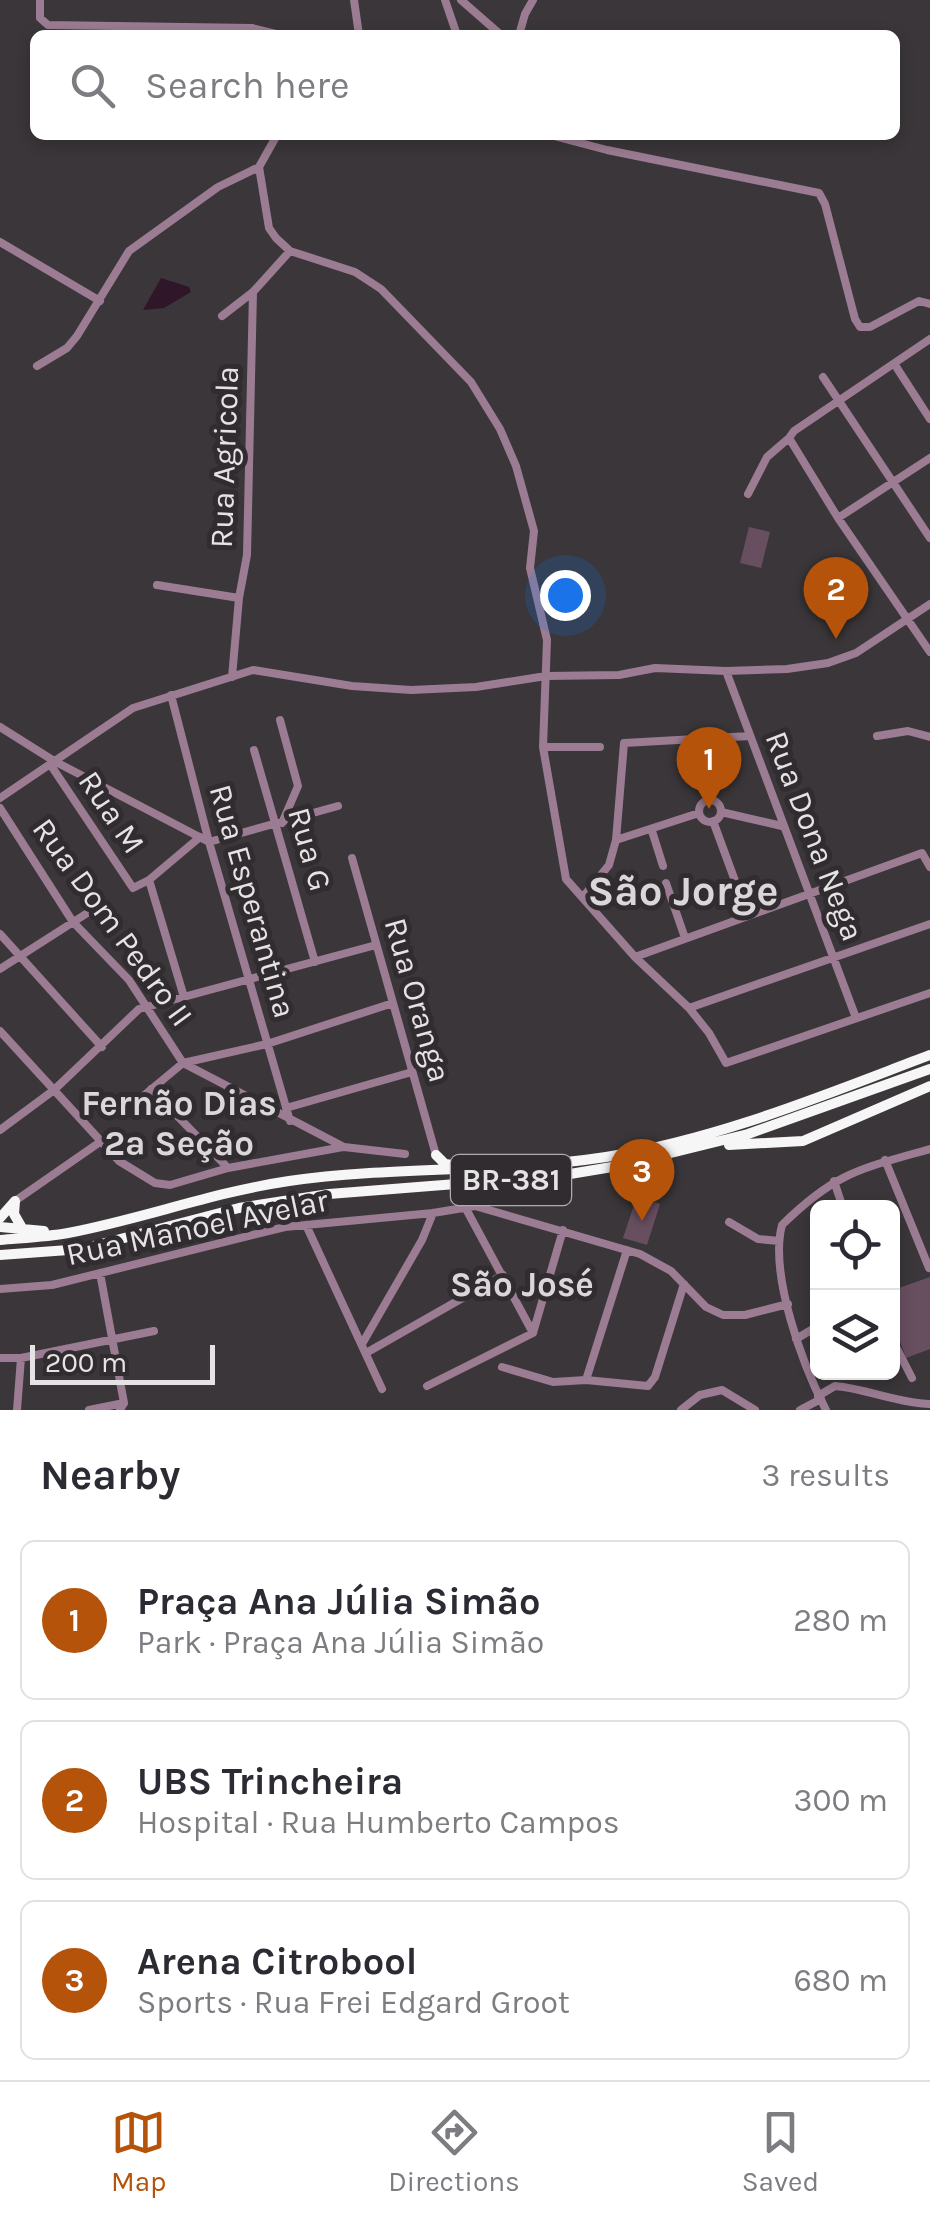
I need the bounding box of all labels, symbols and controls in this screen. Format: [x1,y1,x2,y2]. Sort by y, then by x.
search box [30,30,900,140]
icon: search [65,58,120,113]
text: Search here [145,63,349,108]
street label: Rua Agricola [203,365,246,549]
pin: 2 [804,556,868,639]
your location [540,570,591,621]
pin: 1 [676,726,742,809]
street label: Rua Dona Nega [758,726,871,946]
street label: Rua M [71,764,152,860]
street label: Rua Esperantina [202,780,304,1022]
street label: Rua G [280,803,339,895]
street label: Rua Dom Pedro II [25,811,200,1033]
district label: São Jorge [588,866,779,916]
street label: Rua Oranga [376,914,459,1086]
district label: Fernão Dias 2ª Seção [81,1083,277,1164]
pin: 3 [610,1138,674,1221]
road number: BR-381 [451,1155,571,1205]
street label: Rua Manoel Avelar [63,1182,332,1273]
map controls [810,1200,900,1380]
button: locate [810,1200,900,1290]
district label: São José [450,1264,594,1305]
button: layers [810,1290,900,1380]
scale bar [30,1340,215,1384]
text: 200 m [45,1346,127,1379]
text: Nearby [40,1450,180,1500]
text: 3 results [762,1457,890,1494]
text: Praça Ana Júlia Simão [137,1579,541,1624]
text: 1 [69,1602,80,1639]
text: 280 m [793,1602,888,1639]
text: Park · Praça Ana Júlia Simão [137,1624,544,1661]
text: UBS Trincheira [137,1759,403,1804]
text: 2 [65,1782,84,1819]
text: 300 m [794,1782,888,1819]
text: Hospital · Rua Humberto Campos [137,1804,620,1841]
text: Arena Citrobool [137,1939,417,1984]
text: 3 [65,1962,84,1999]
text: 680 m [793,1962,888,1999]
text: Sports · Rua Frei Edgard Groot [137,1984,570,2021]
tab: Map [111,2105,166,2198]
tab: Directions [388,2105,520,2198]
tab: Saved [742,2105,819,2198]

